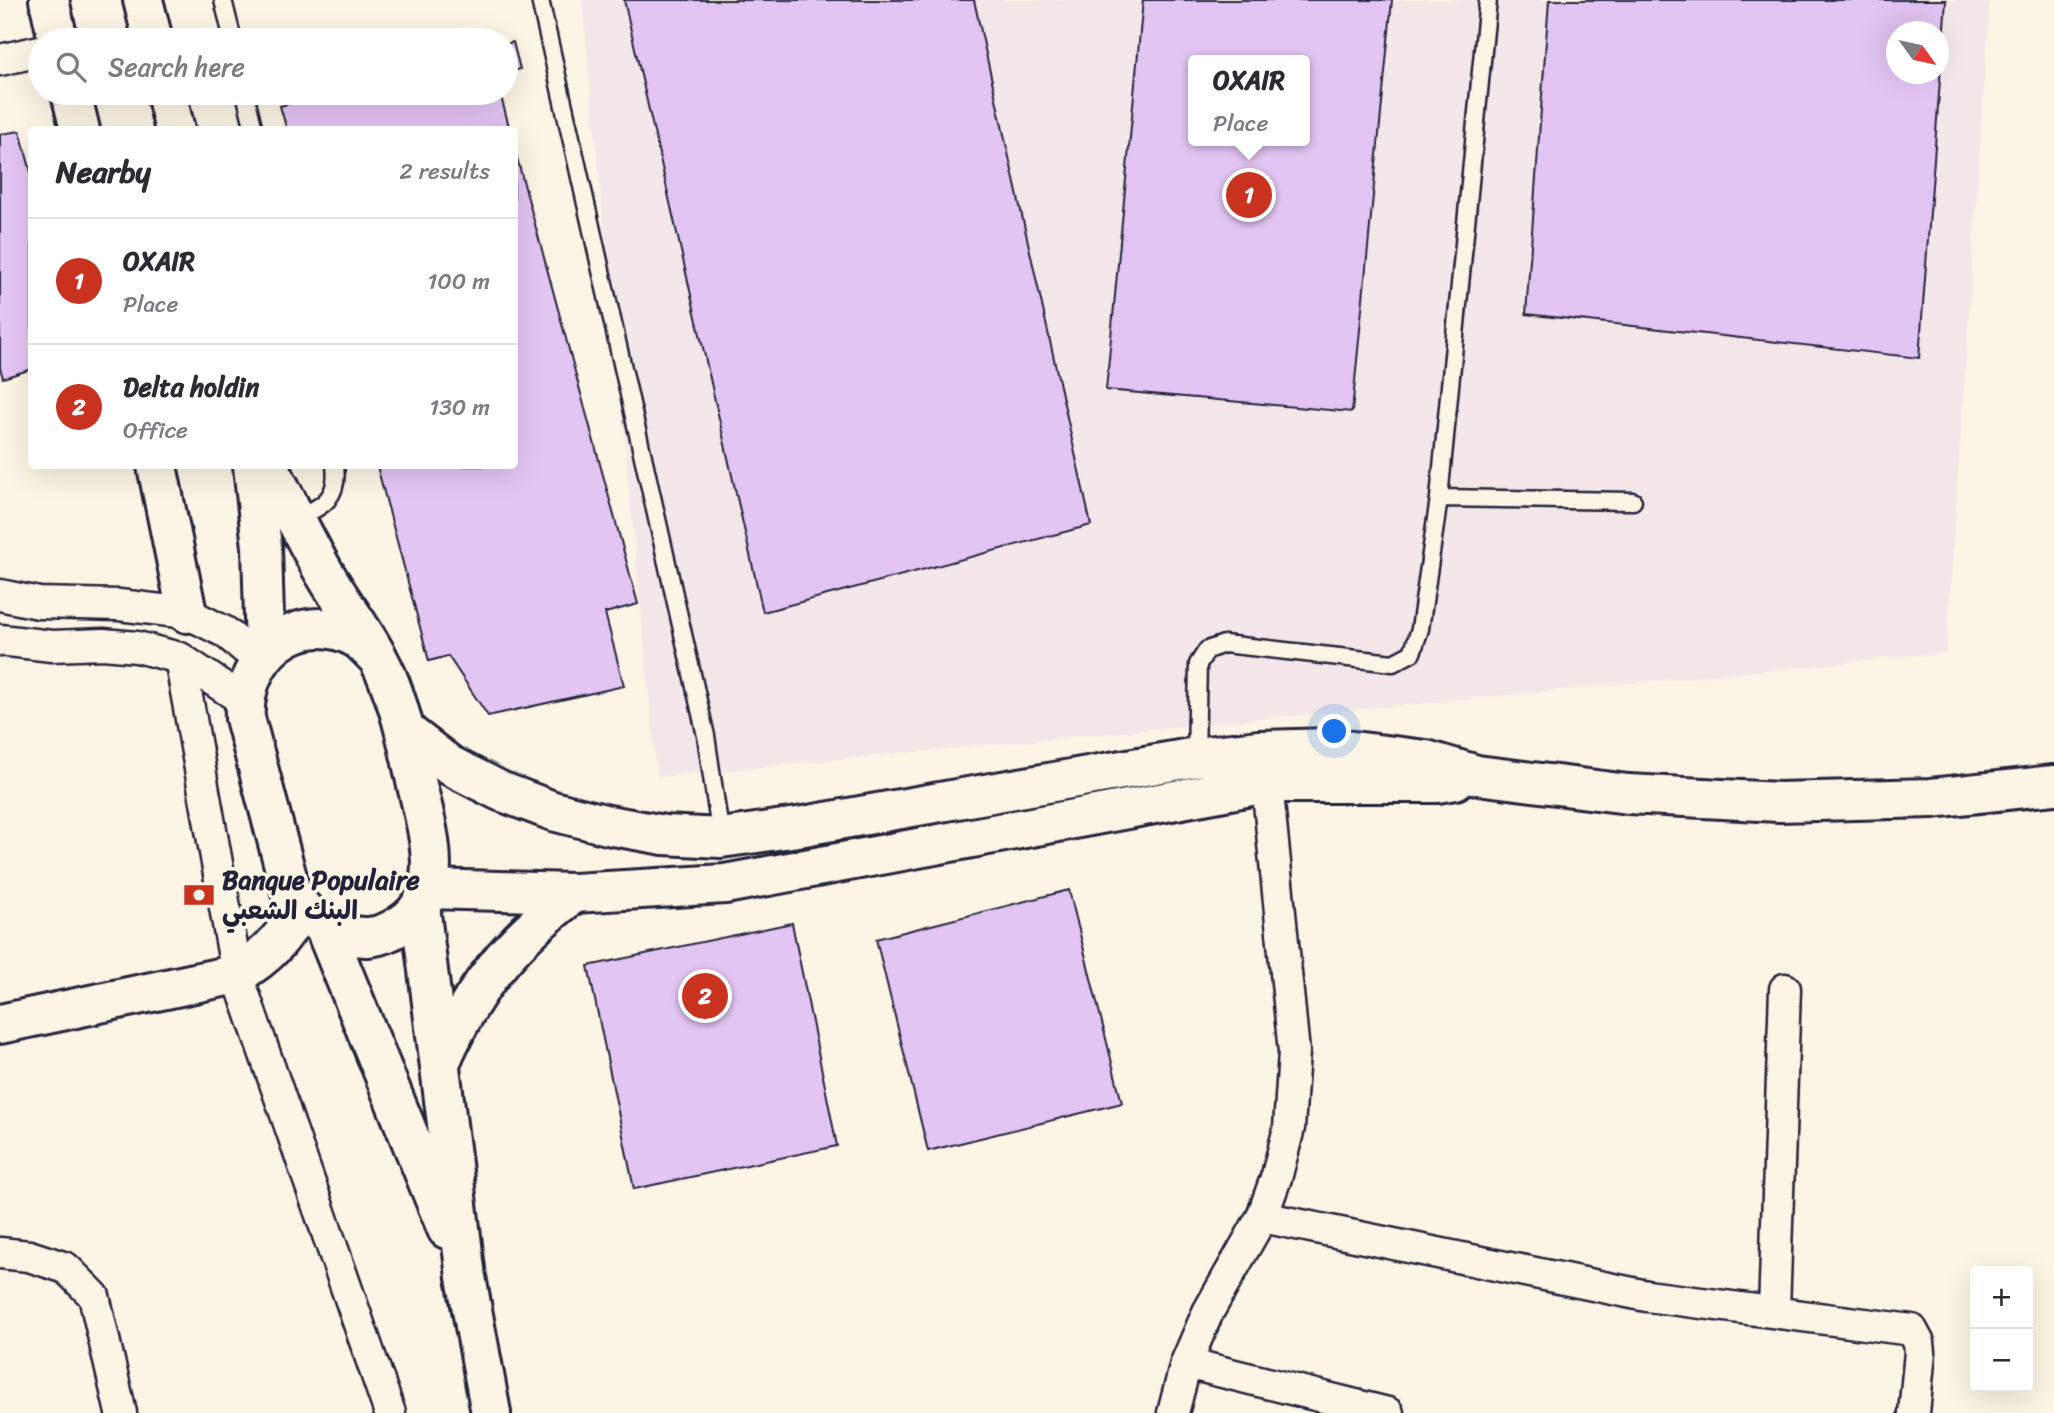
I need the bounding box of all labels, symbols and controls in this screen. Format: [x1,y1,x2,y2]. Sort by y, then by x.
north arrow [1886,21,1949,84]
search box [28,28,518,105]
text: Search here [108,44,245,90]
icon: search [52,48,90,86]
popup [1188,55,1310,146]
text: OXAIR [1213,57,1285,103]
text: Place [1213,103,1268,144]
text: Nearby [56,145,151,199]
text: 2 results [399,151,490,192]
pin: 1 [1226,169,1272,221]
text: OXAIR [123,238,195,284]
text: 1 [74,261,84,302]
text: 100 m [427,261,490,302]
text: Place [123,284,178,325]
text: Delta holdin [123,364,259,410]
text: 2 [72,387,86,428]
text: 130 m [429,387,490,428]
text: Office [123,410,188,451]
your location [1317,714,1351,748]
place label: Banque Populaire البنك الشعبي [222,857,420,934]
bank icon: Banque Populaire البنك الشعبي [182,878,216,912]
pin: 2 [682,970,728,1022]
map controls [1970,1266,2033,1392]
button: + [1970,1266,2033,1329]
button: − [1970,1329,2033,1392]

